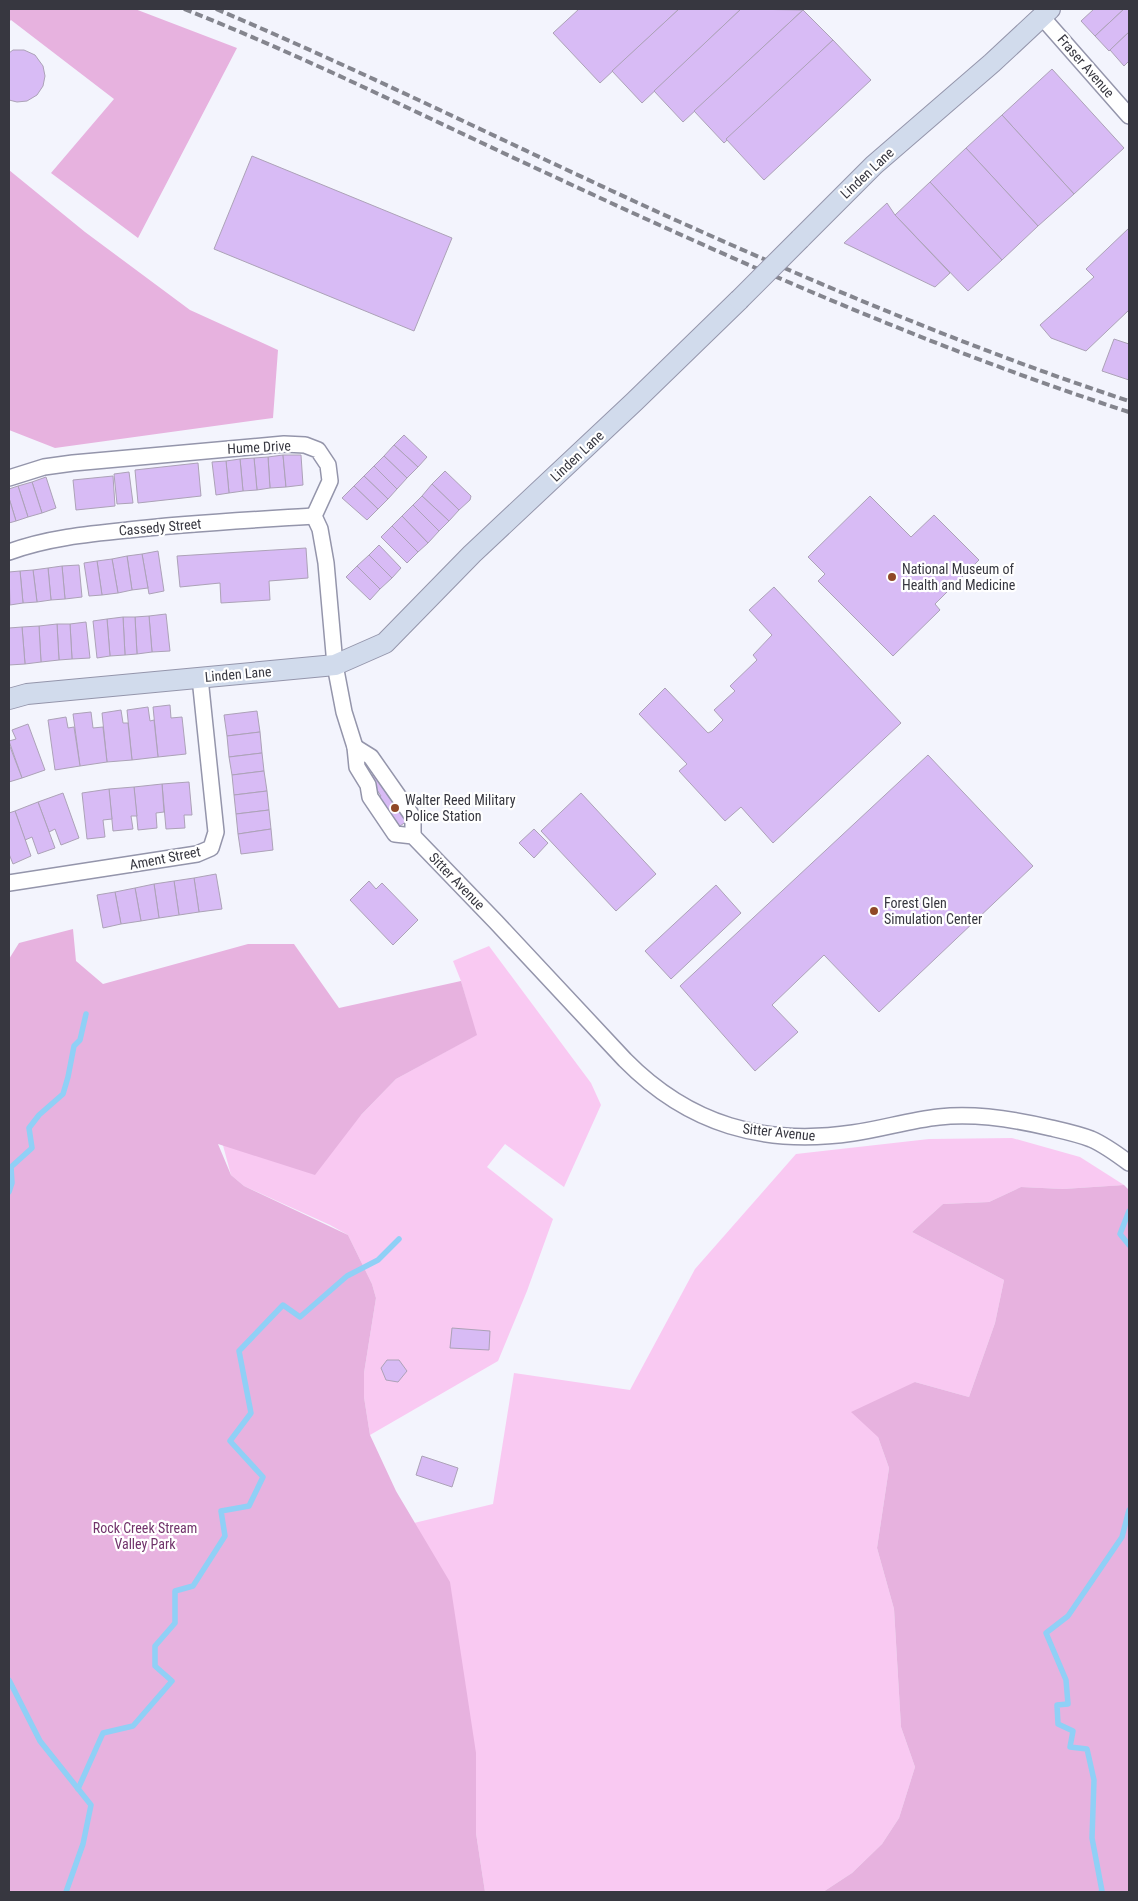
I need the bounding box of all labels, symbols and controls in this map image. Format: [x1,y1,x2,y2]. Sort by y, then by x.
street label: Fraser Avenue [1054,31,1118,101]
street label: Linden Lane [837,144,897,202]
street label: Linden Lane [547,427,607,485]
street label: Hume Drive [227,437,292,457]
street label: Cassedy Street [118,515,202,539]
place label: National Museum of Health and Medicine [902,561,1016,593]
marker: National Museum of Health and Medicine [886,571,898,583]
street label: Linden Lane [204,663,272,685]
place label: Walter Reed Military Police Station [405,792,516,824]
marker: Walter Reed Military Police Station [389,802,401,814]
street label: Ament Street [128,843,202,873]
street label: Sitter Avenue [426,849,488,913]
place label: Forest Glen Simulation Center [884,895,982,927]
marker: Forest Glen Simulation Center [868,905,880,917]
street label: Sitter Avenue [742,1120,817,1144]
park label: Rock Creek Stream Valley Park [93,1520,197,1552]

